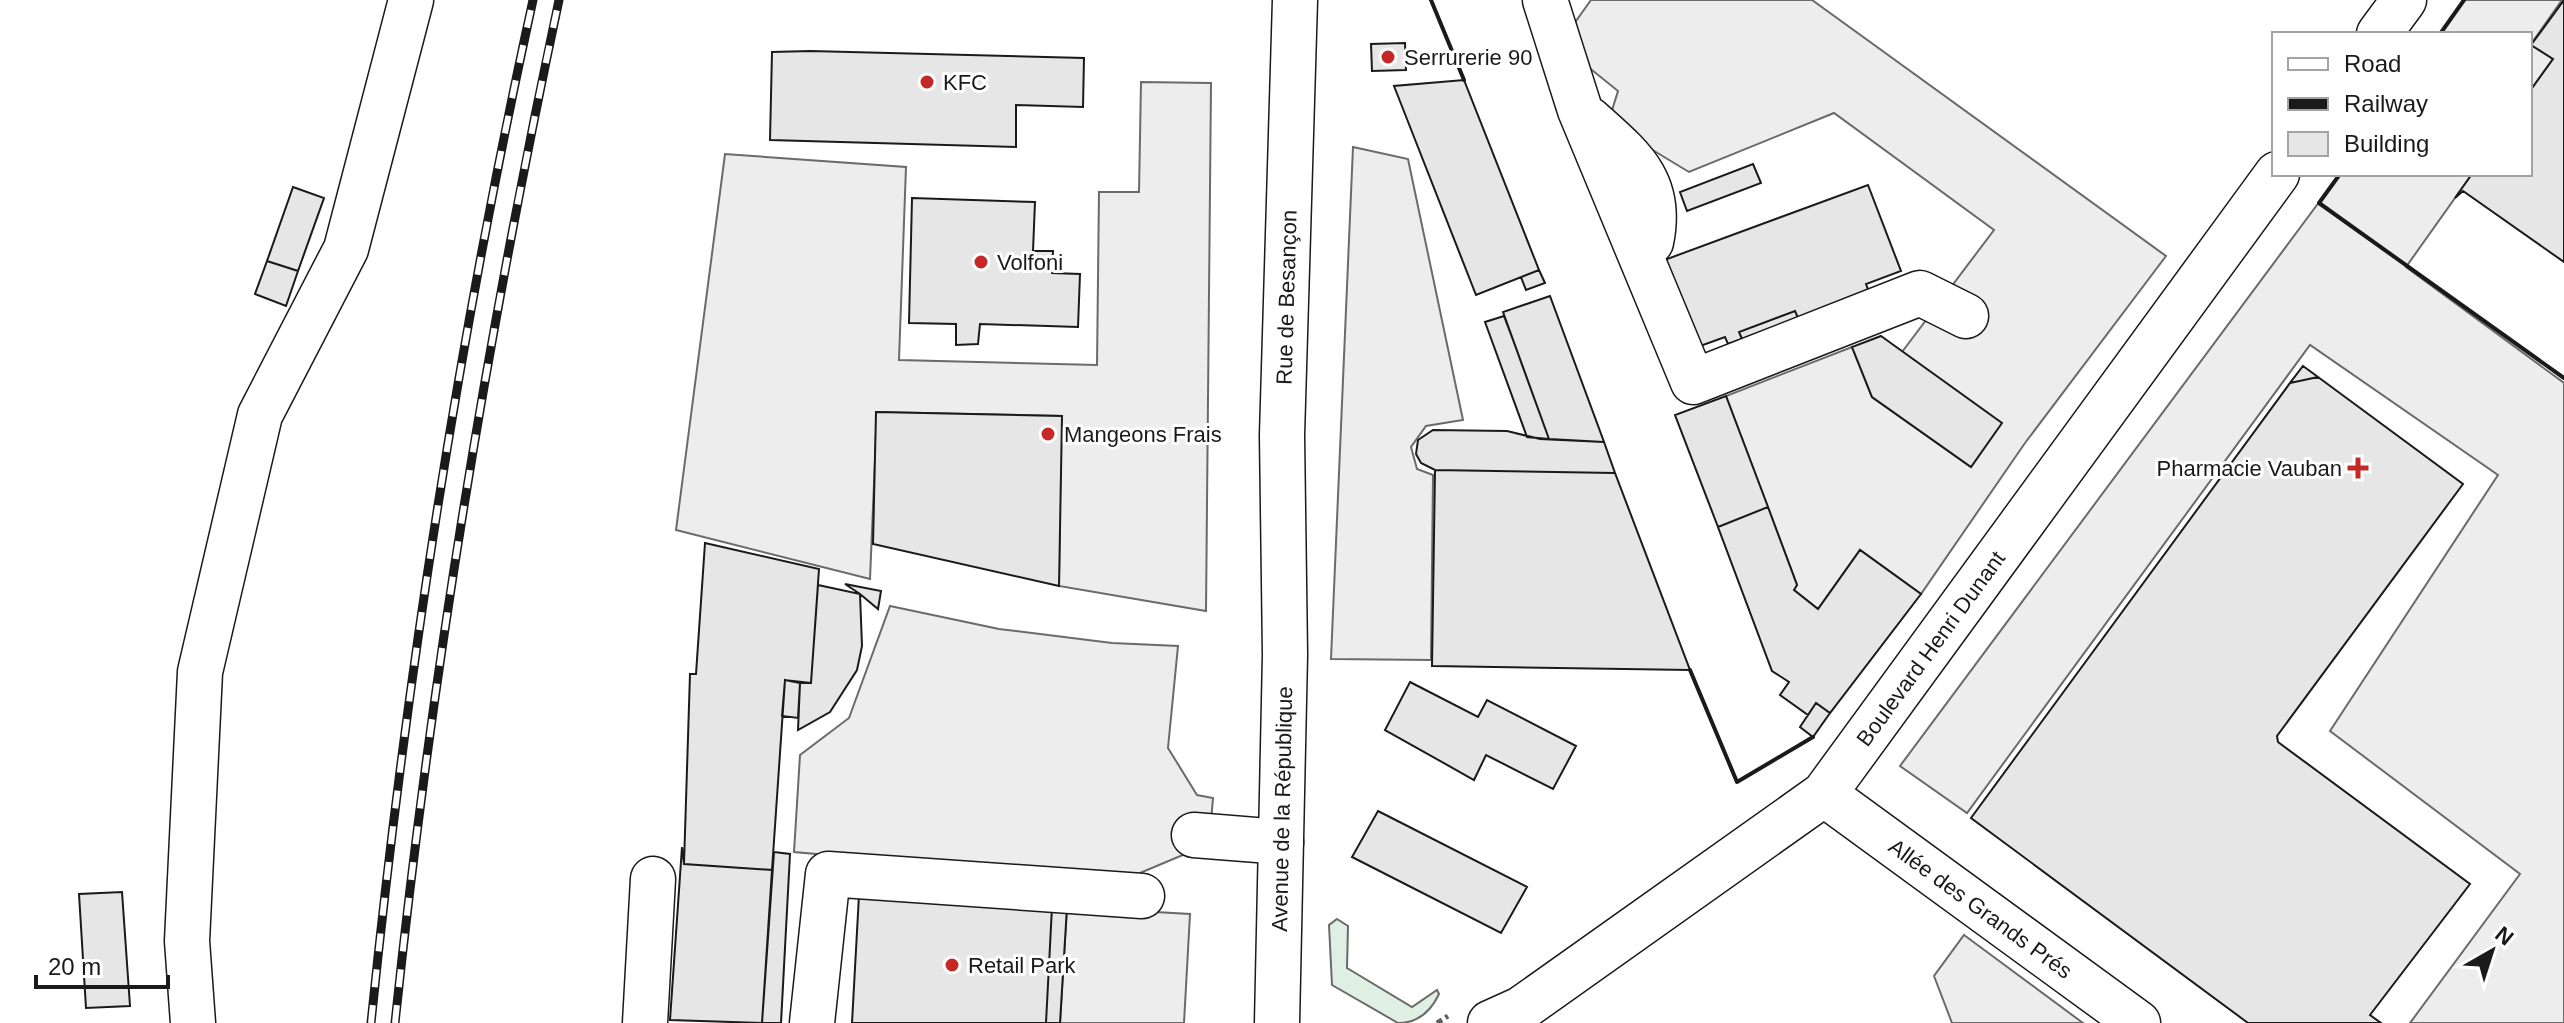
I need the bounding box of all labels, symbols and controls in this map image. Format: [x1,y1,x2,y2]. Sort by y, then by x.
legend [2272,32,2532,176]
place label: Serrurerie 90 [1404,45,1532,70]
marker: Serrurerie 90 [1379,48,1397,66]
text: Road [2344,50,2401,77]
place label: KFC [943,70,987,95]
marker: KFC [918,73,936,91]
text: Railway [2344,90,2428,117]
text: Building [2344,130,2429,157]
street label: Rue de Besançon [1271,209,1301,385]
place label: Volfoni [997,250,1063,275]
marker: Volfoni [972,253,990,271]
place label: Mangeons Frais [1064,422,1222,447]
marker: Mangeons Frais [1039,425,1057,443]
place label: Pharmacie Vauban [2157,456,2342,481]
marker: Pharmacie Vauban [2349,459,2367,477]
street label: Boulevard Henri Dunant [1851,546,2010,751]
street label: Avenue de la République [1266,686,1297,932]
street label: Allée des Grands Prés [1884,833,2077,983]
north arrow [2452,911,2532,991]
text: N [2490,921,2518,951]
scale bar [36,939,168,989]
text: 20 m [48,953,101,980]
place label: Retail Park [968,953,1077,978]
marker: Retail Park [943,956,961,974]

